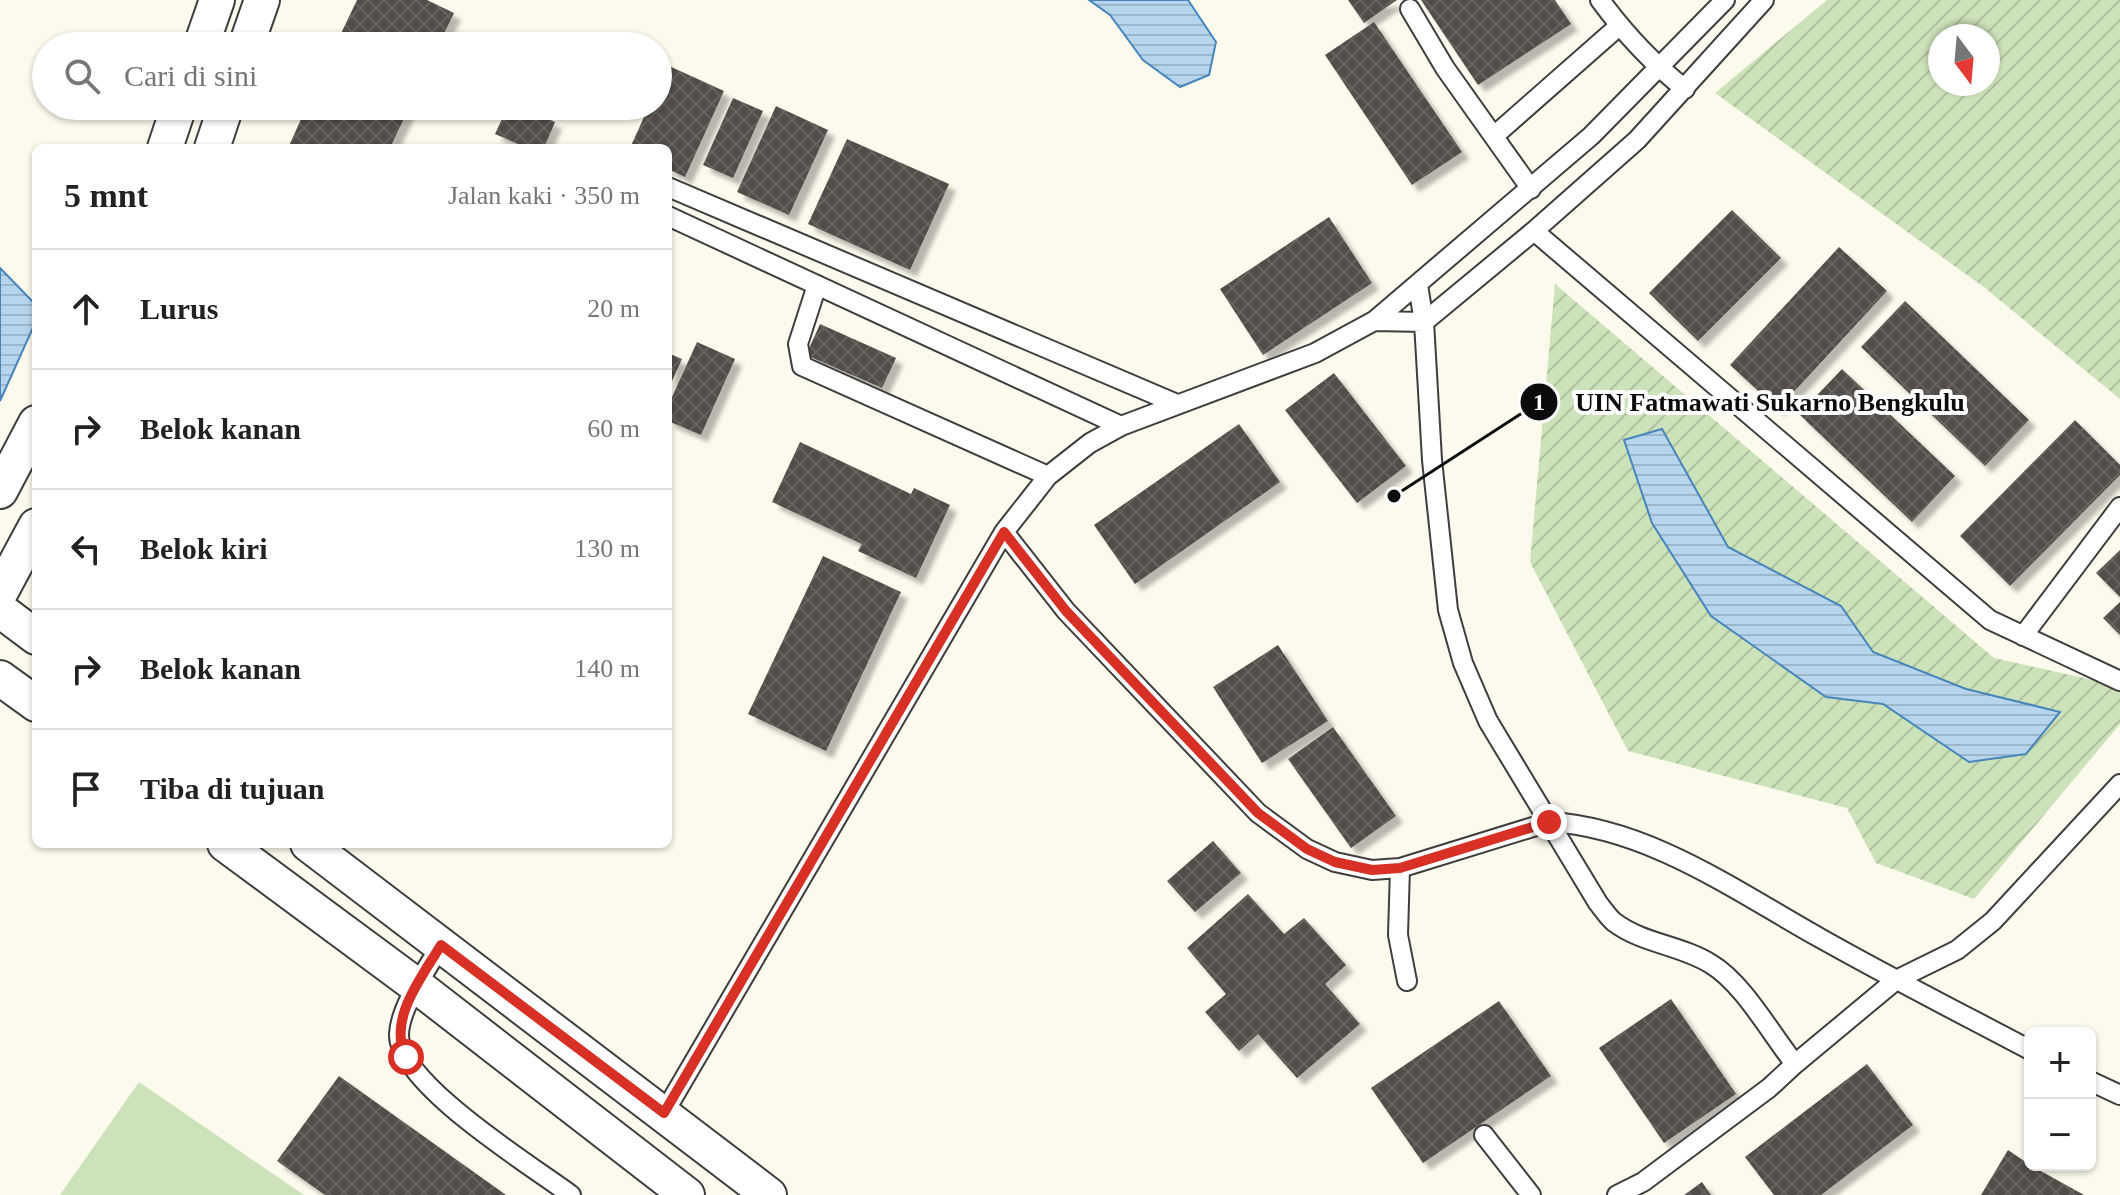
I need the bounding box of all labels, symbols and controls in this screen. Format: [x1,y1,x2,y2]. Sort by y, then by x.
north arrow [1928,24,2000,96]
search box [32,32,672,120]
icon: search [60,54,104,98]
text: Cari di sini [124,59,257,92]
text: 5 mnt [64,177,148,214]
text: Jalan kaki · 350 m [448,181,640,210]
icon: ahead [64,287,108,331]
text: Lurus [140,292,218,325]
text: 20 m [587,294,640,323]
callout: UIN Fatmawati Sukarno Bengkulu [1519,377,1981,427]
text: UIN Fatmawati Sukarno Bengkulu [1575,388,1965,417]
text: 1 [1533,389,1545,415]
icon: right [64,407,108,451]
text: Belok kanan [140,412,301,445]
text: 60 m [587,414,640,443]
icon: left [64,527,108,571]
text: Belok kiri [140,532,268,565]
text: 130 m [574,534,640,563]
icon: right [64,647,108,691]
text: Belok kanan [140,652,301,685]
text: 140 m [574,654,640,683]
icon: arrive [64,767,108,811]
text: Tiba di tujuan [140,772,325,805]
route end [1531,804,1567,840]
map controls [2024,1027,2096,1171]
button: + [2024,1027,2096,1099]
route start [388,1039,424,1075]
button: − [2024,1099,2096,1171]

